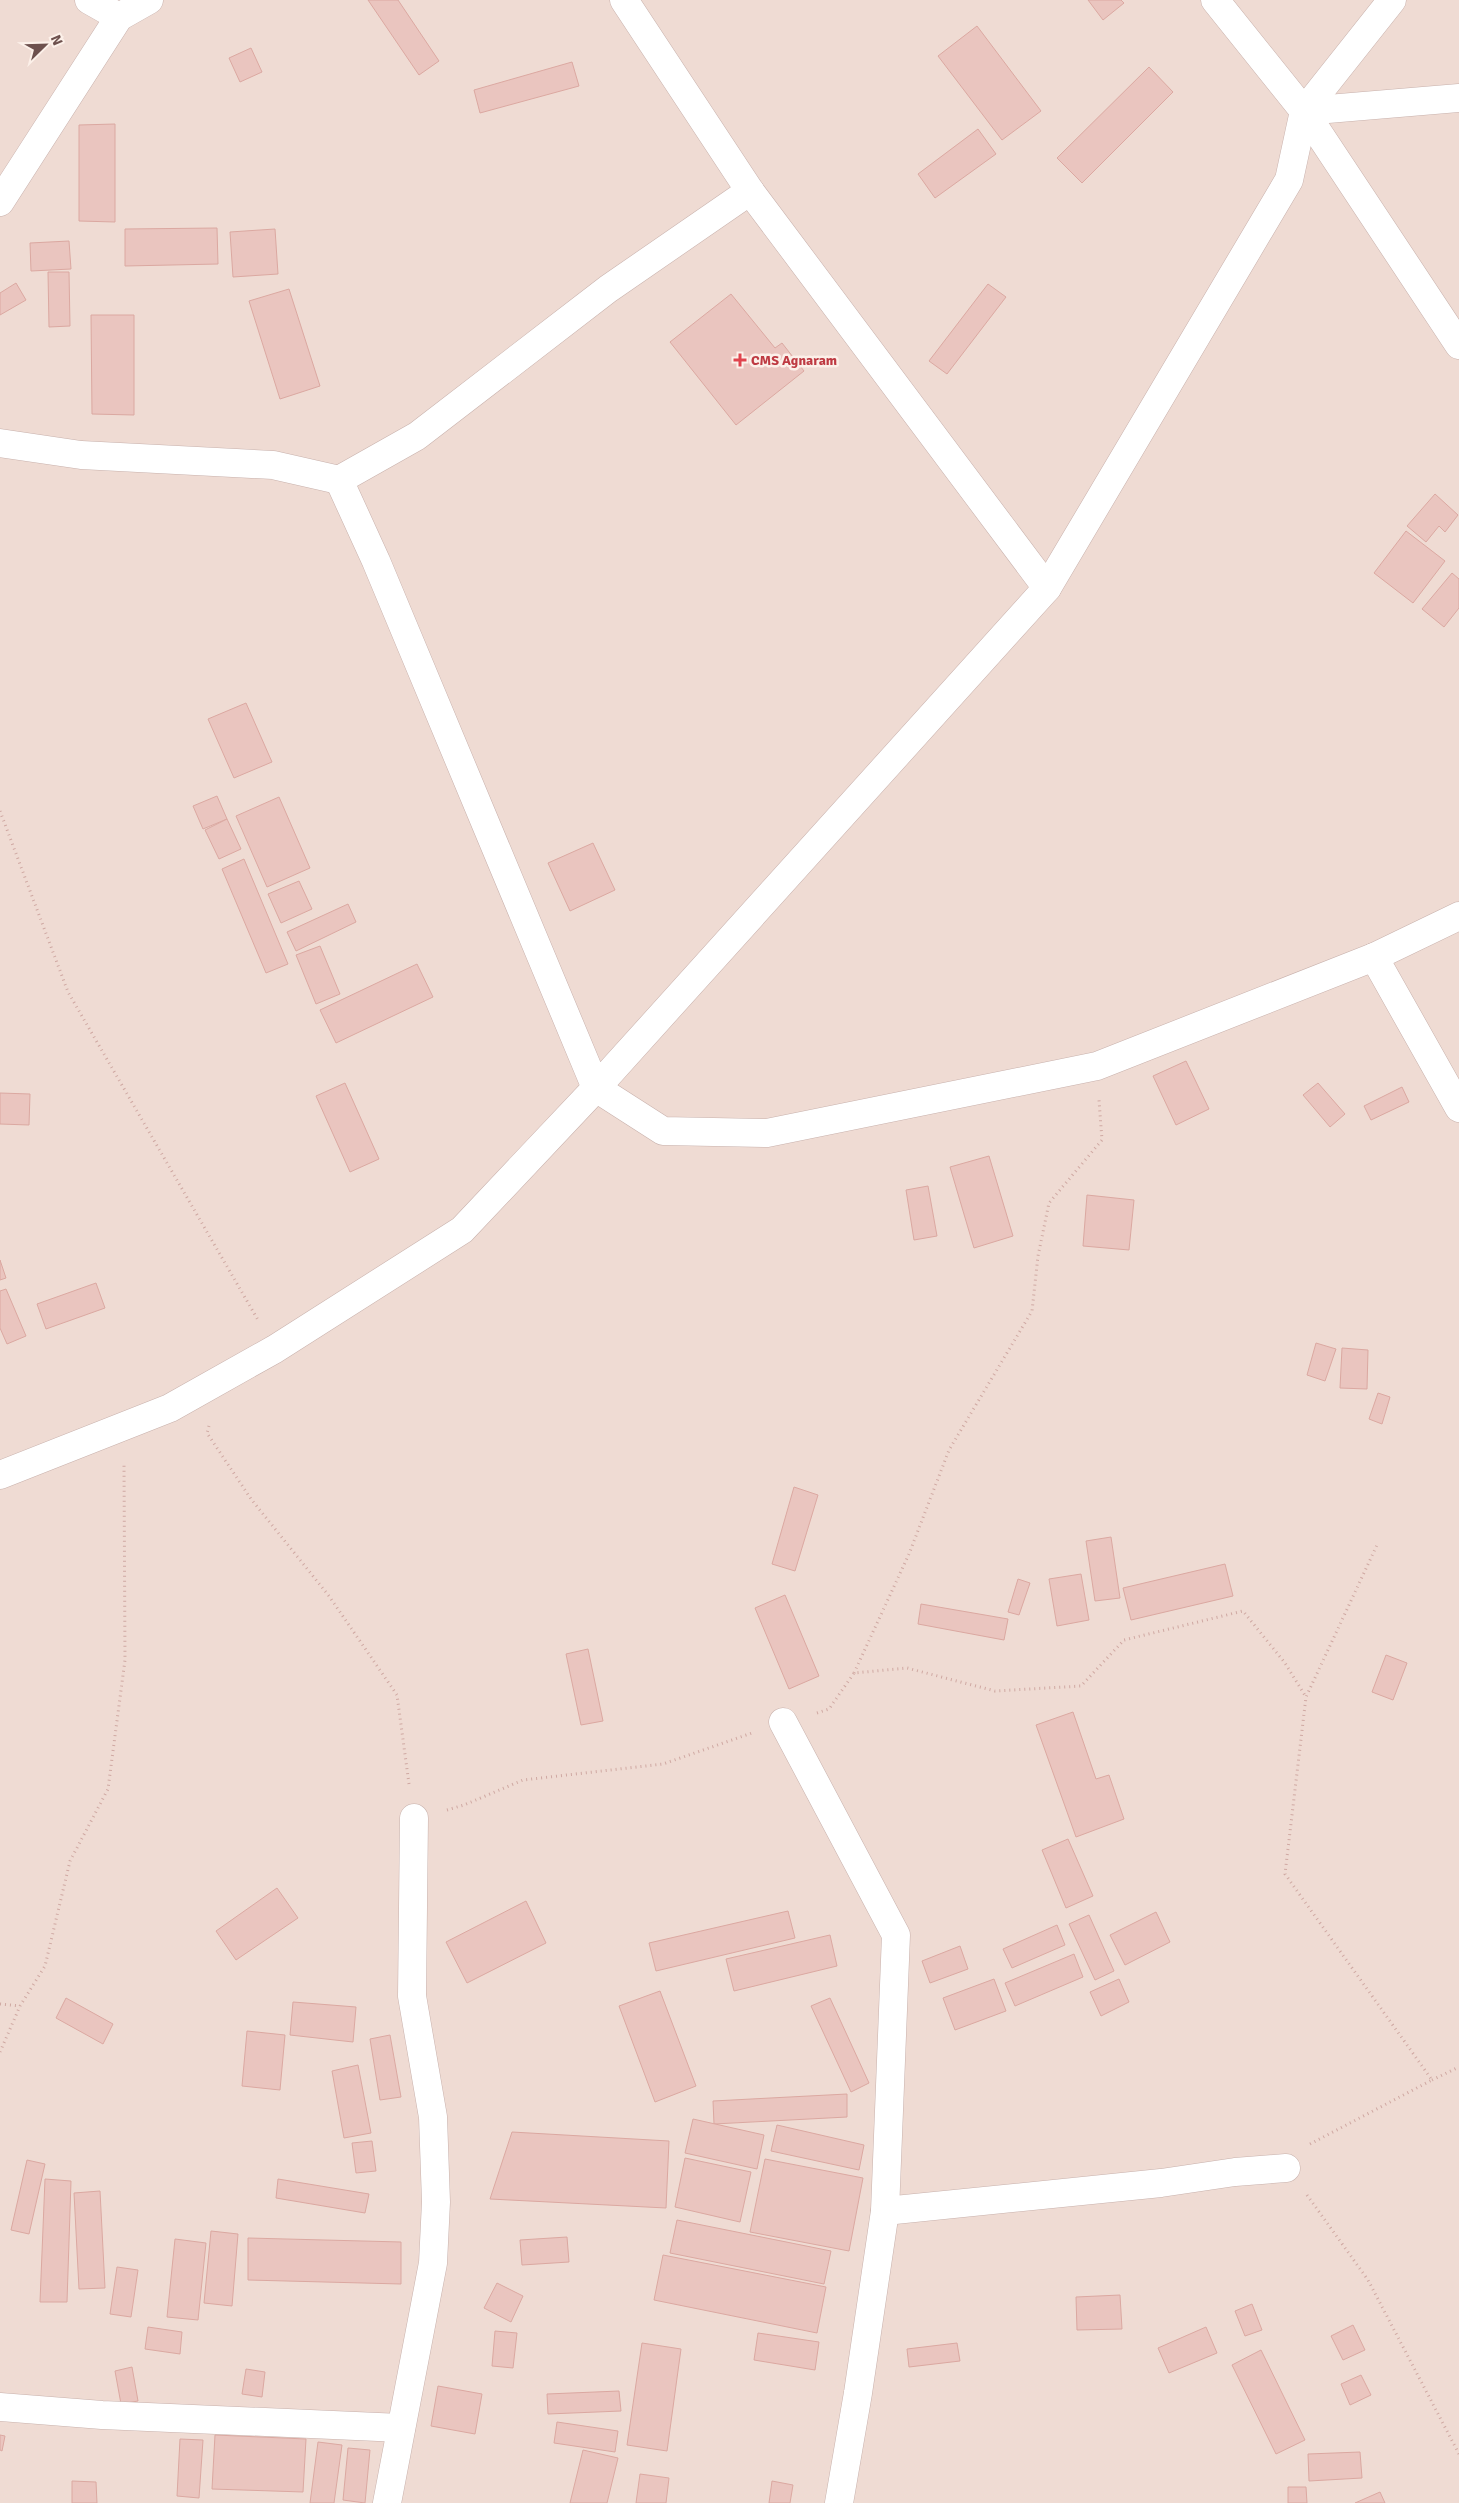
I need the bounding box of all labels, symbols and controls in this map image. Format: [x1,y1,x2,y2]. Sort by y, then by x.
north arrow [20,20,70,70]
text: N [47,32,66,48]
place label: CMS Agnaram [751,352,837,369]
marker: CMS Agnaram [733,353,747,367]

